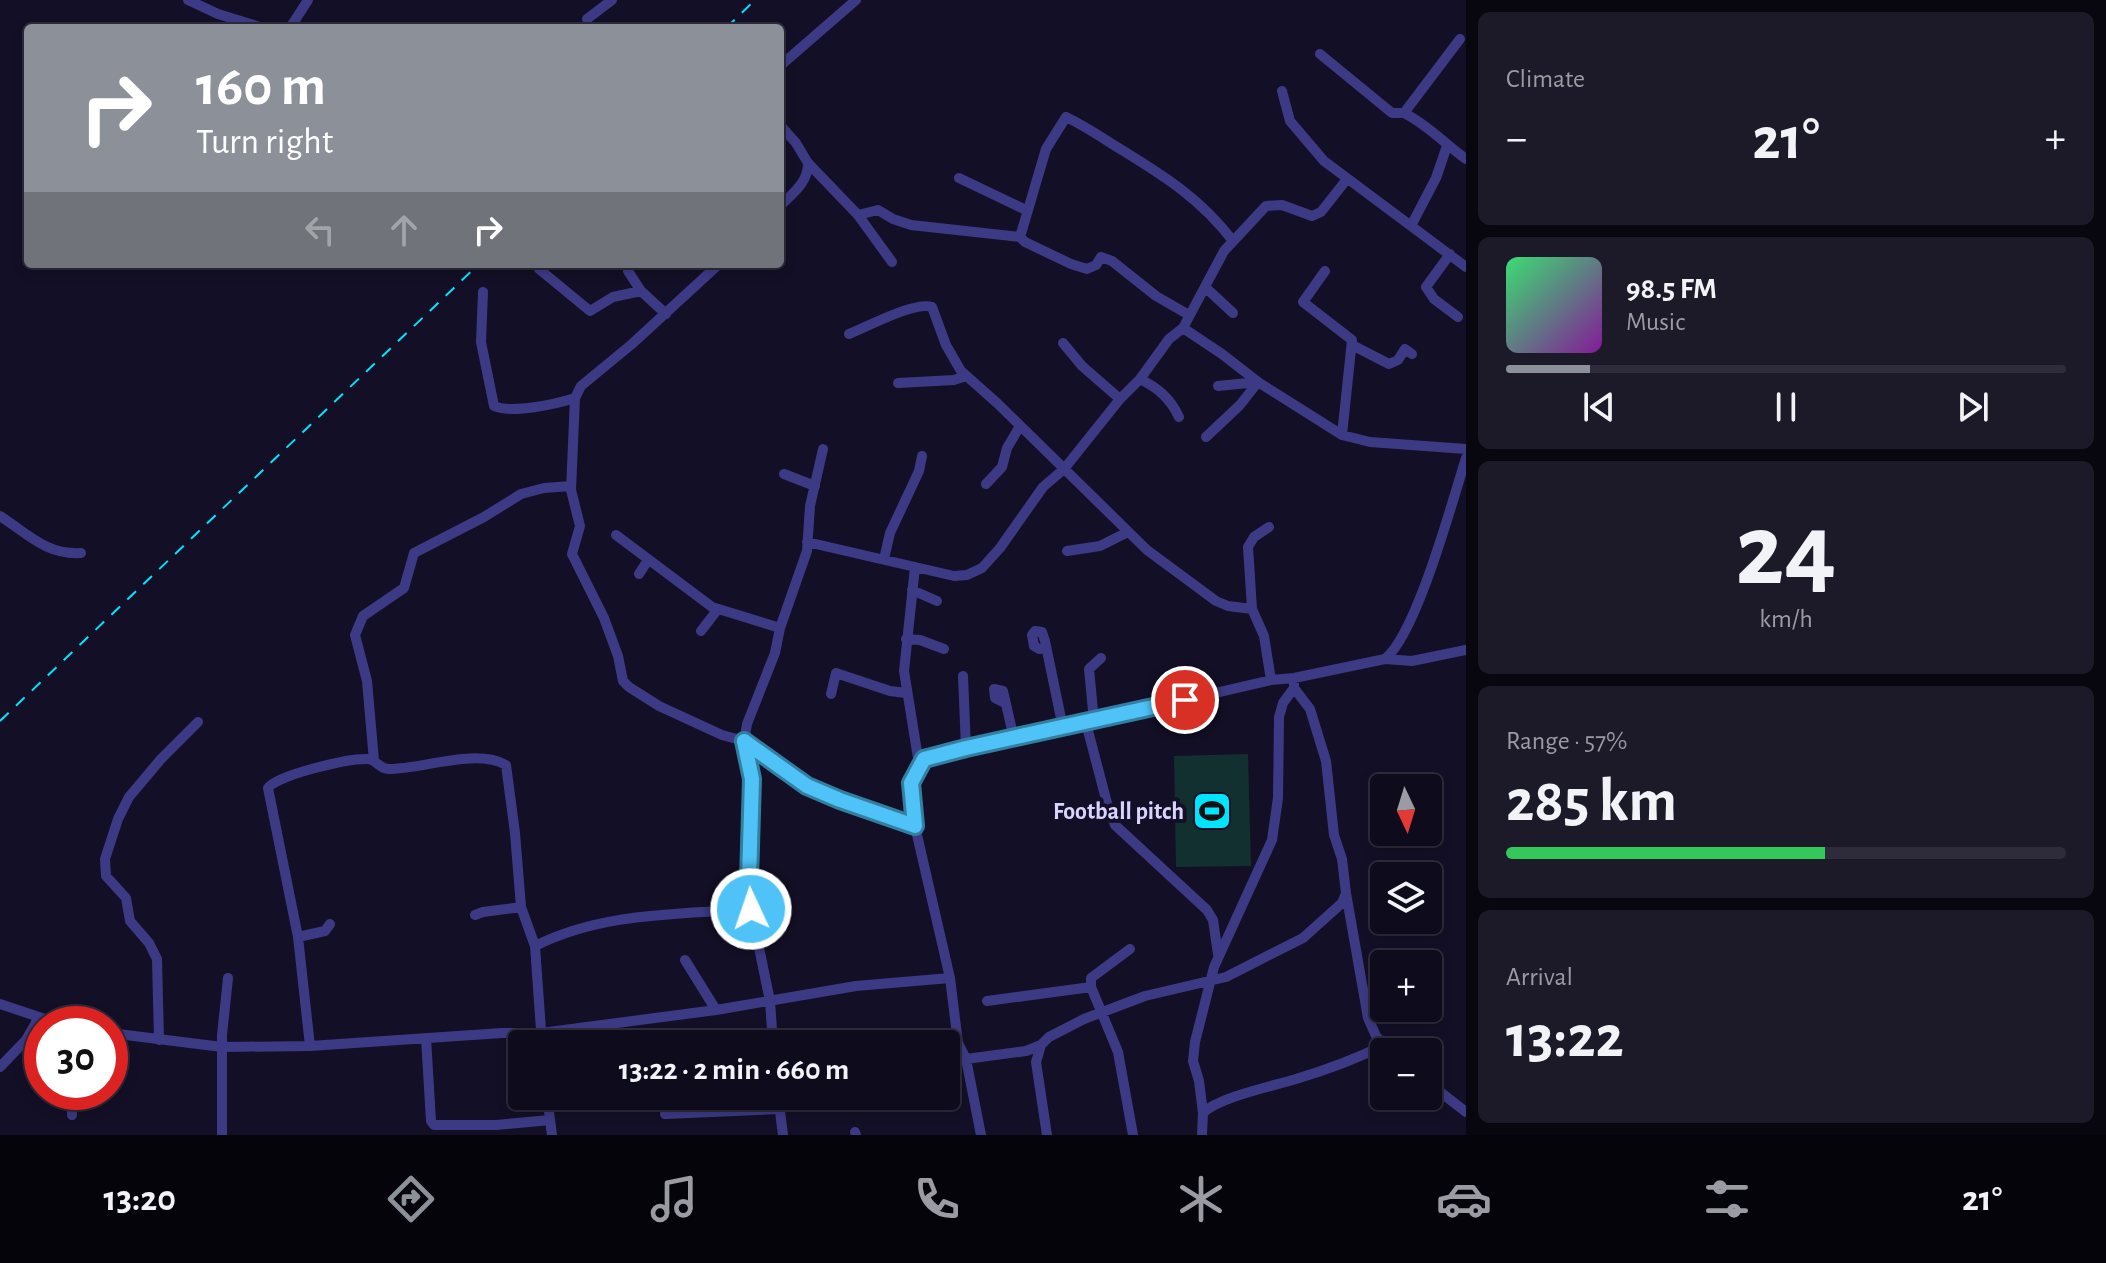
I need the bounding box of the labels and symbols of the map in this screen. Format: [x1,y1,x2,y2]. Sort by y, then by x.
pin [1151,666,1219,734]
north arrow [1370,774,1442,846]
sports icon: Football pitch [1191,790,1233,832]
place label: Football pitch [1053,800,1184,824]
position arrow [709,867,793,951]
speed limit sign: 30 [24,1006,128,1110]

